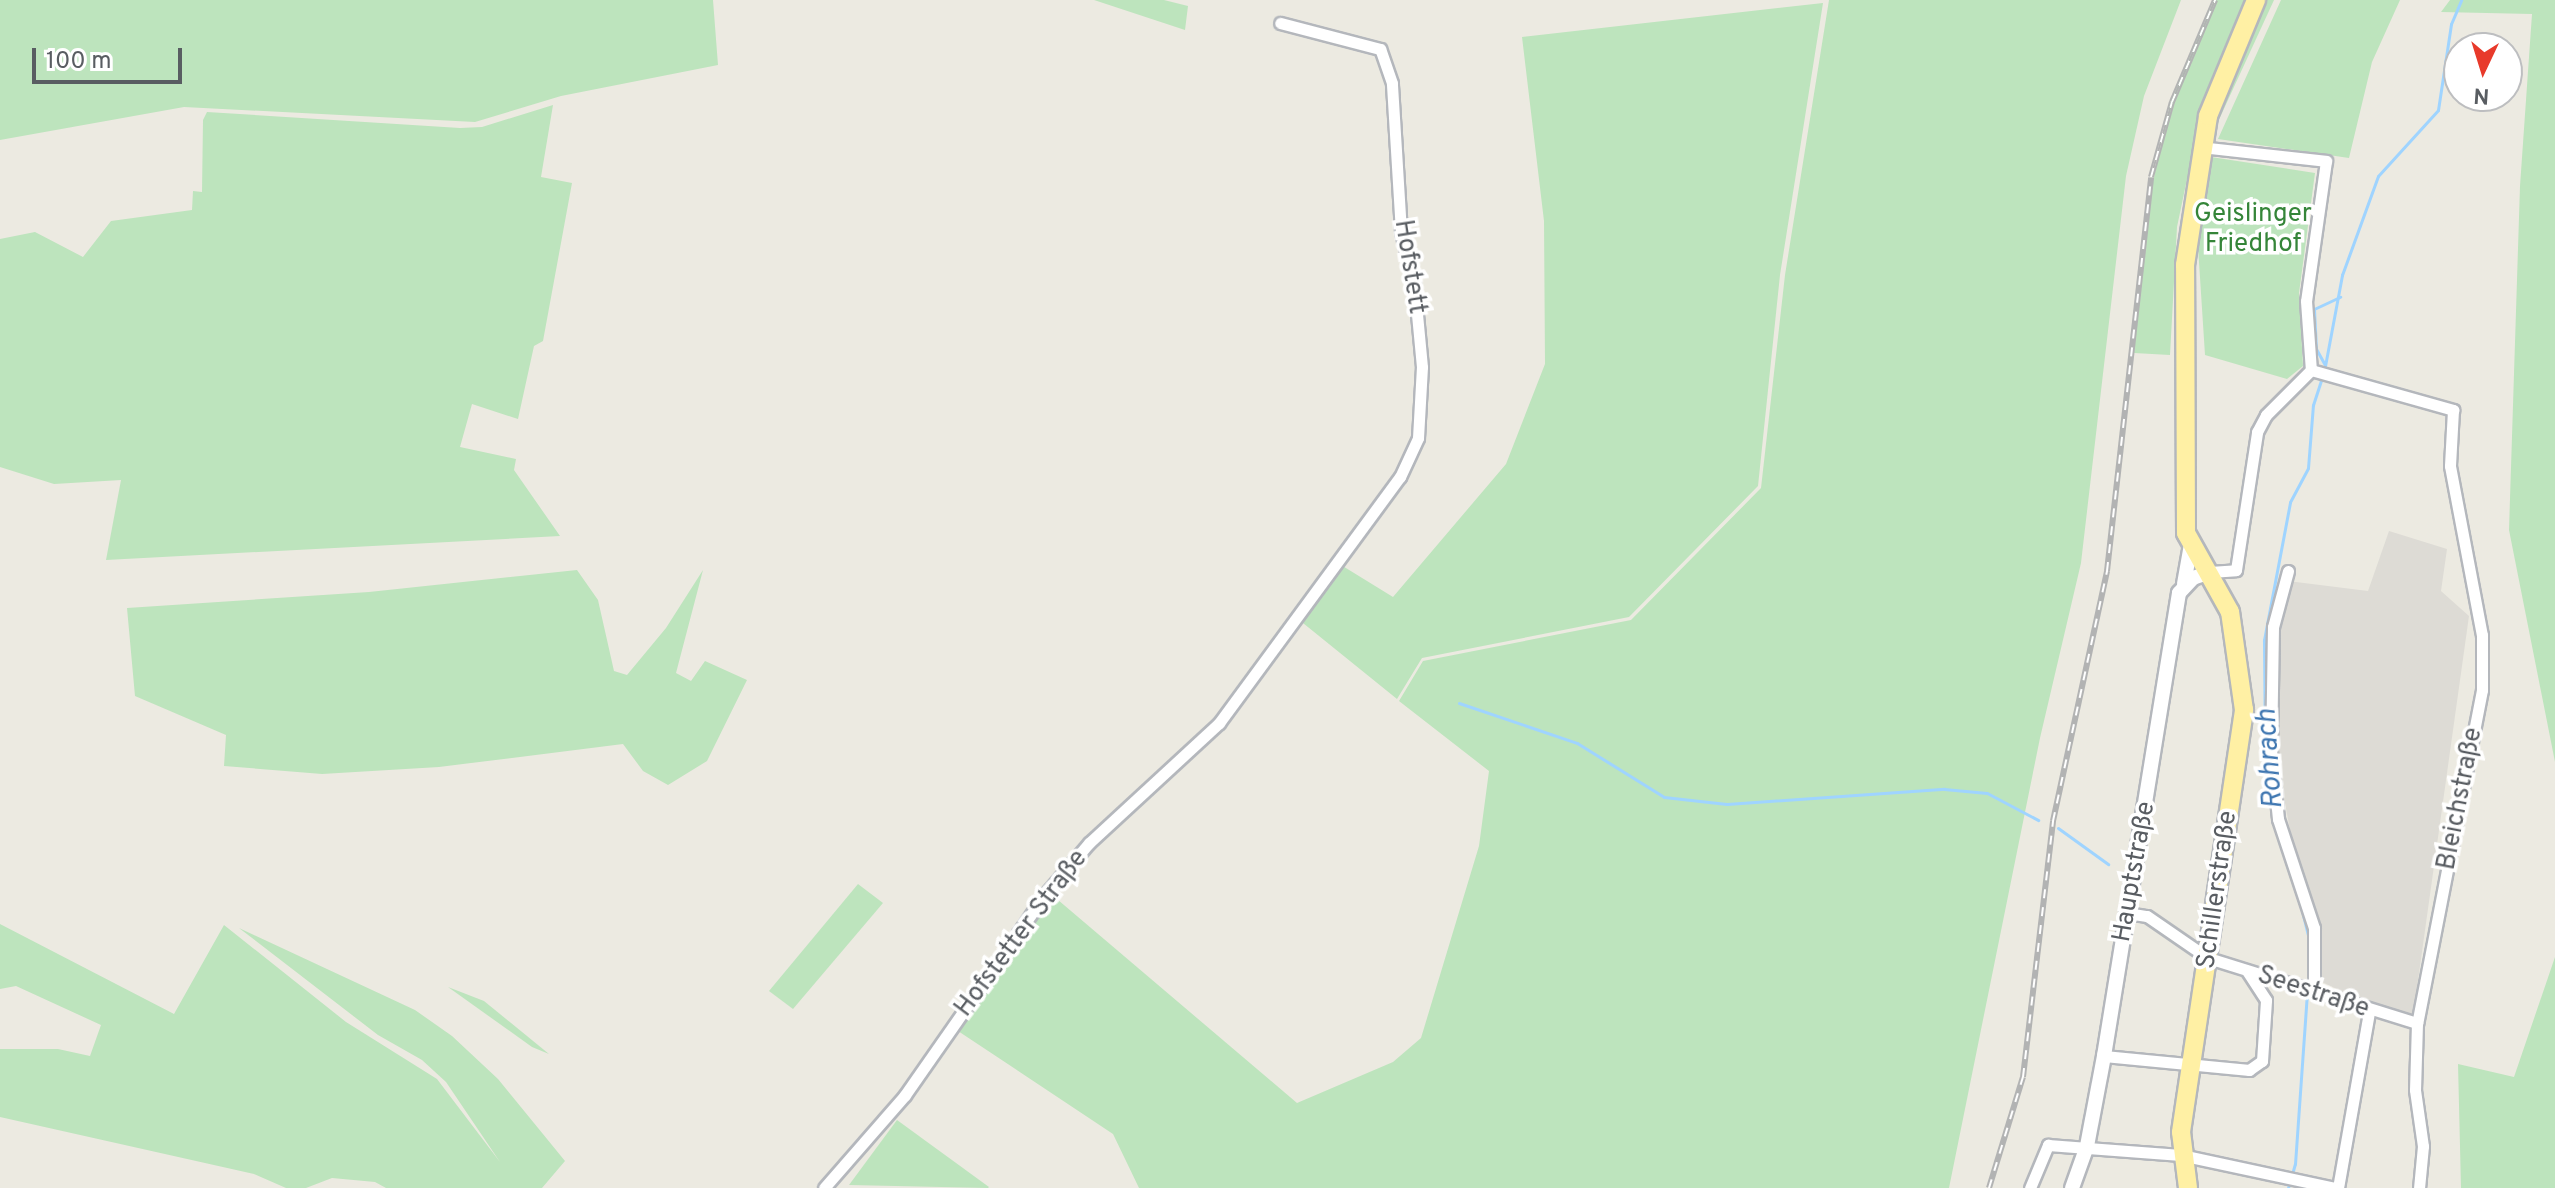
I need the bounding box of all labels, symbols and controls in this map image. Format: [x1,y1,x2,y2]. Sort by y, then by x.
scale bar [36,32,186,82]
north arrow [2443,32,2523,112]
text: 100 m [46,47,112,77]
text: N [2473,80,2490,108]
park label: Geislinger Friedhof [2194,199,2312,260]
street label: Hofstett [1386,218,1432,316]
water label: Rohrach [2251,708,2291,810]
street label: Bleichstraße [2432,725,2490,873]
street label: Hauptstraße [2107,799,2163,945]
street label: Schillerstraße [2191,809,2245,971]
street label: Hofstetter Straße [949,844,1095,1024]
street label: Seestraße [2253,960,2373,1026]

